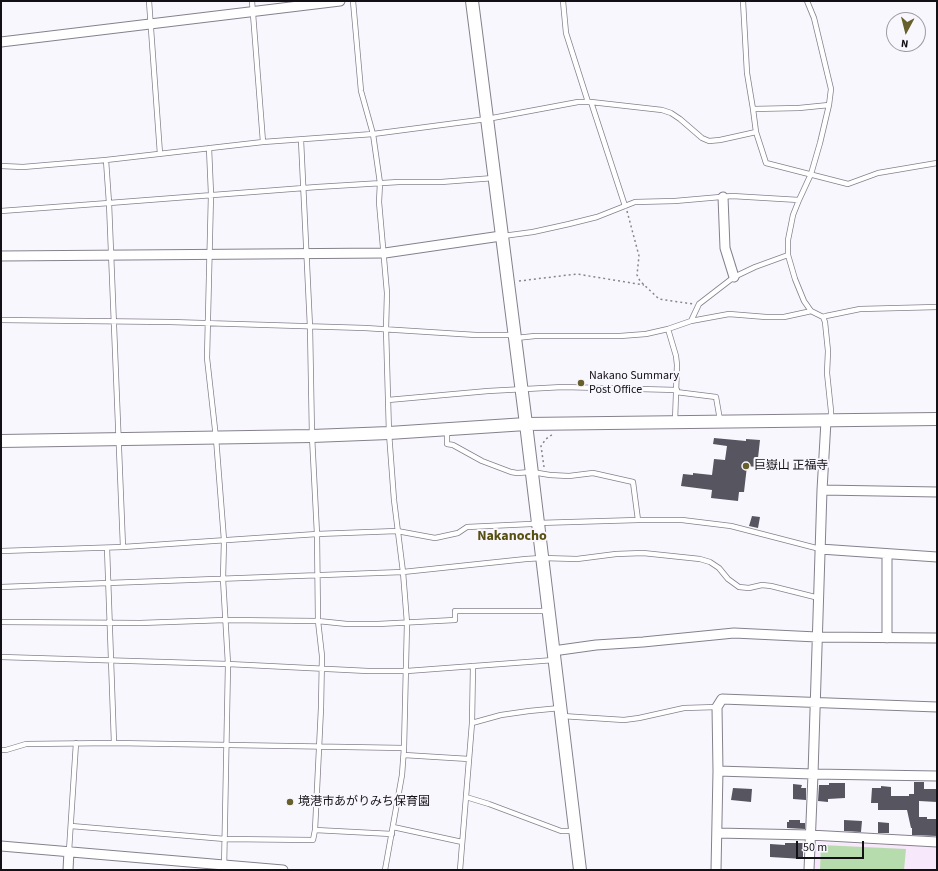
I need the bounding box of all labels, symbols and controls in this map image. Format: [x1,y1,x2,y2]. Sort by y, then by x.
north arrow [886,12,926,52]
text: N [900,36,909,51]
place label: Nakano Summary Post Office [589,369,679,397]
marker: Nakano Summary Post Office [576,378,586,388]
place label: 巨嶽山 正福寺 [754,459,828,473]
marker: 巨嶽山 正福寺 [741,461,751,471]
district label: Nakanocho [477,529,547,545]
place label: 境港市あがりみち保育園 [298,795,430,809]
marker: 境港市あがりみち保育園 [285,797,295,807]
scale bar [798,833,866,859]
text: 50 m [803,839,827,856]

